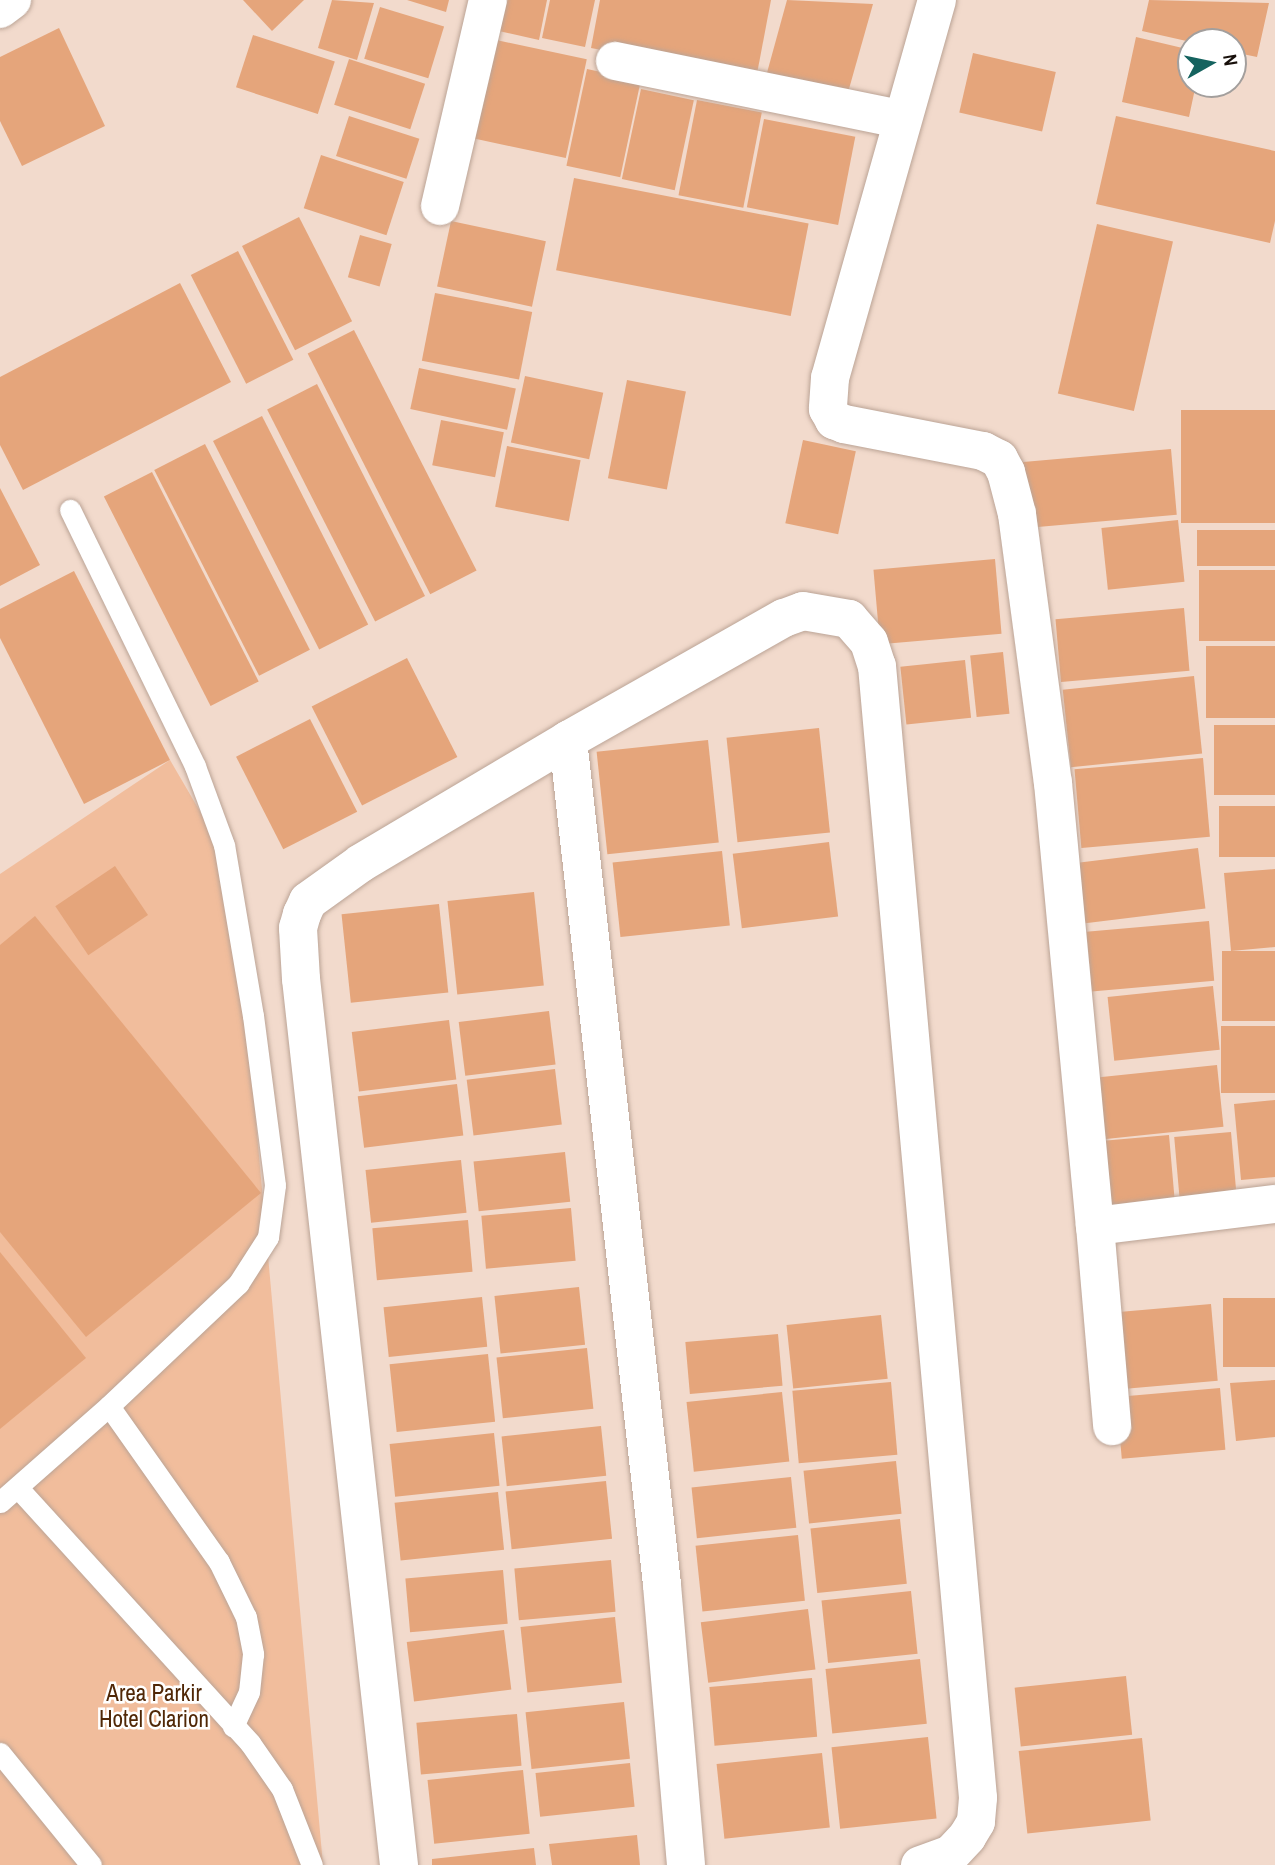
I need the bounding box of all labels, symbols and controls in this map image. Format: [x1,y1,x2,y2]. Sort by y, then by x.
north arrow [1177,28,1247,98]
text: N [1217,52,1244,68]
park label: Area Parkir Hotel Clarion [99,1679,209,1733]

